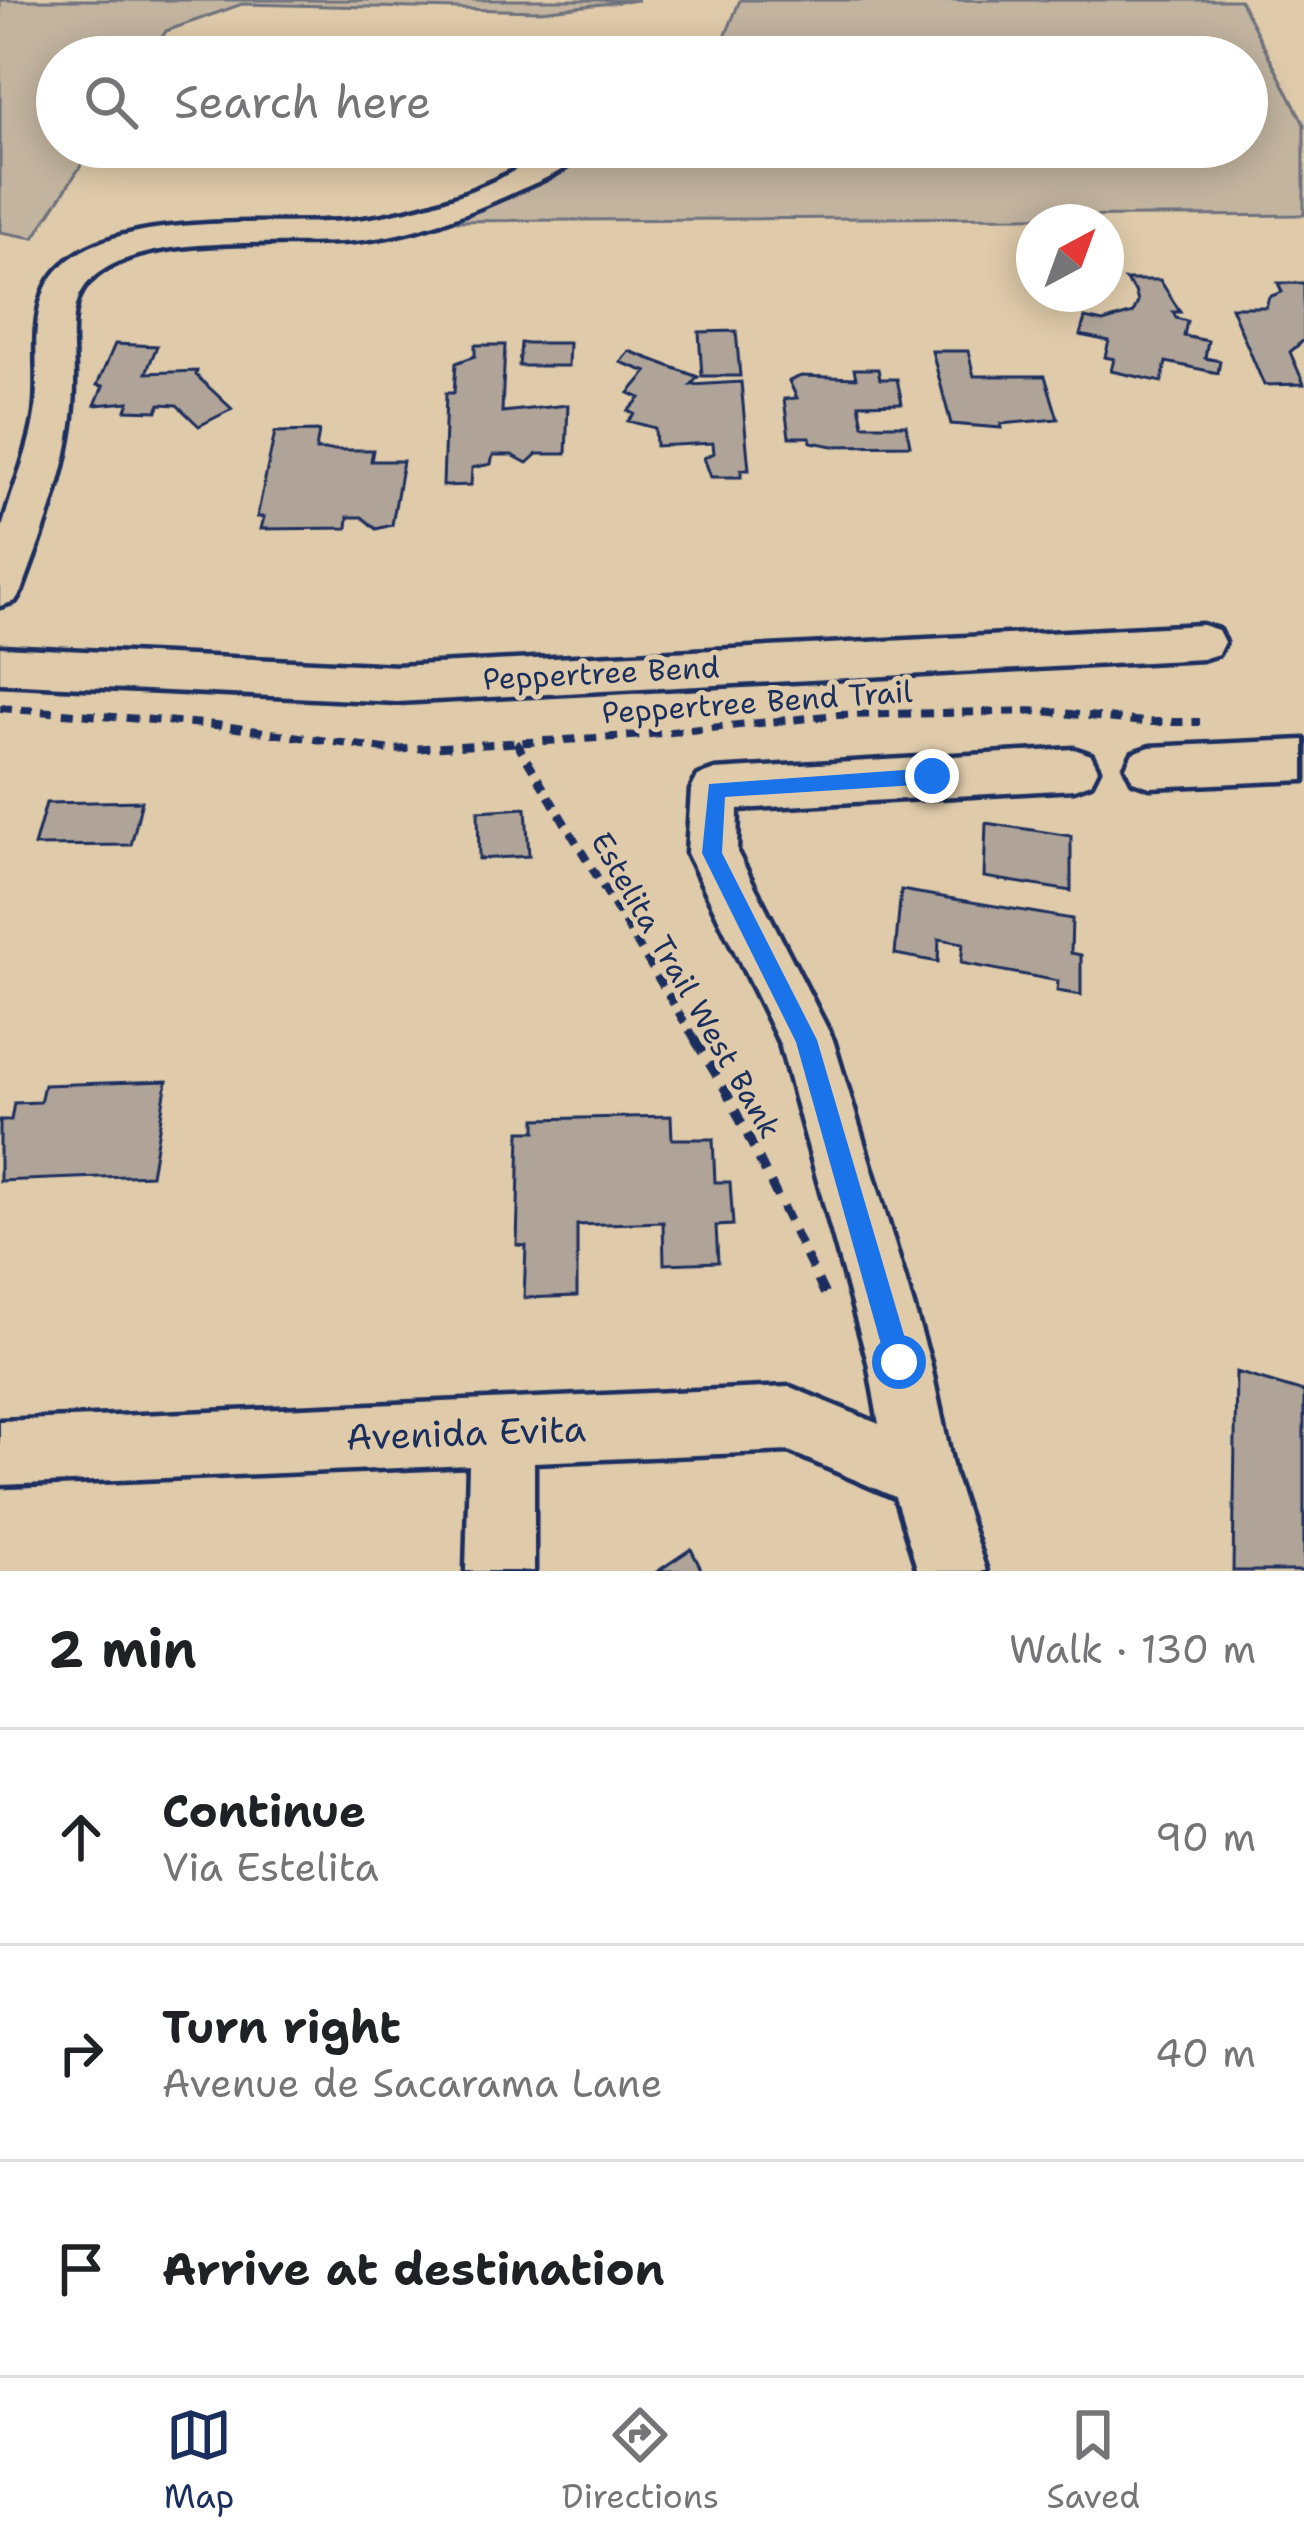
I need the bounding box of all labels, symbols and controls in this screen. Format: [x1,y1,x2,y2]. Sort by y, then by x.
search box [36,36,1268,168]
icon: search [78,69,144,135]
text: Search here [174,72,431,132]
north arrow [1016,204,1124,312]
street label: Peppertree Bend [482,646,720,700]
street label: Peppertree Bend Trail [600,671,914,733]
route end [905,749,959,803]
street label: Estelita Trail West Bank [581,824,791,1146]
route start [872,1335,926,1389]
street label: Avenida Evita [345,1404,587,1462]
text: 2 min [48,1615,197,1683]
text: Walk · 130 m [1009,1623,1256,1675]
text: Continue [162,1781,366,1841]
icon: ahead [48,1804,114,1870]
text: 90 m [1155,1811,1256,1863]
text: Via Estelita [162,1841,379,1893]
text: Turn right [162,1997,401,2057]
icon: right [48,2020,114,2086]
text: 40 m [1155,2027,1256,2079]
text: Avenue de Sacarama Lane [162,2057,663,2109]
icon: arrive [48,2236,114,2302]
text: Arrive at destination [162,2239,665,2299]
tab: Map [164,2402,234,2519]
tab: Directions [562,2402,719,2519]
tab: Saved [1047,2402,1140,2519]

